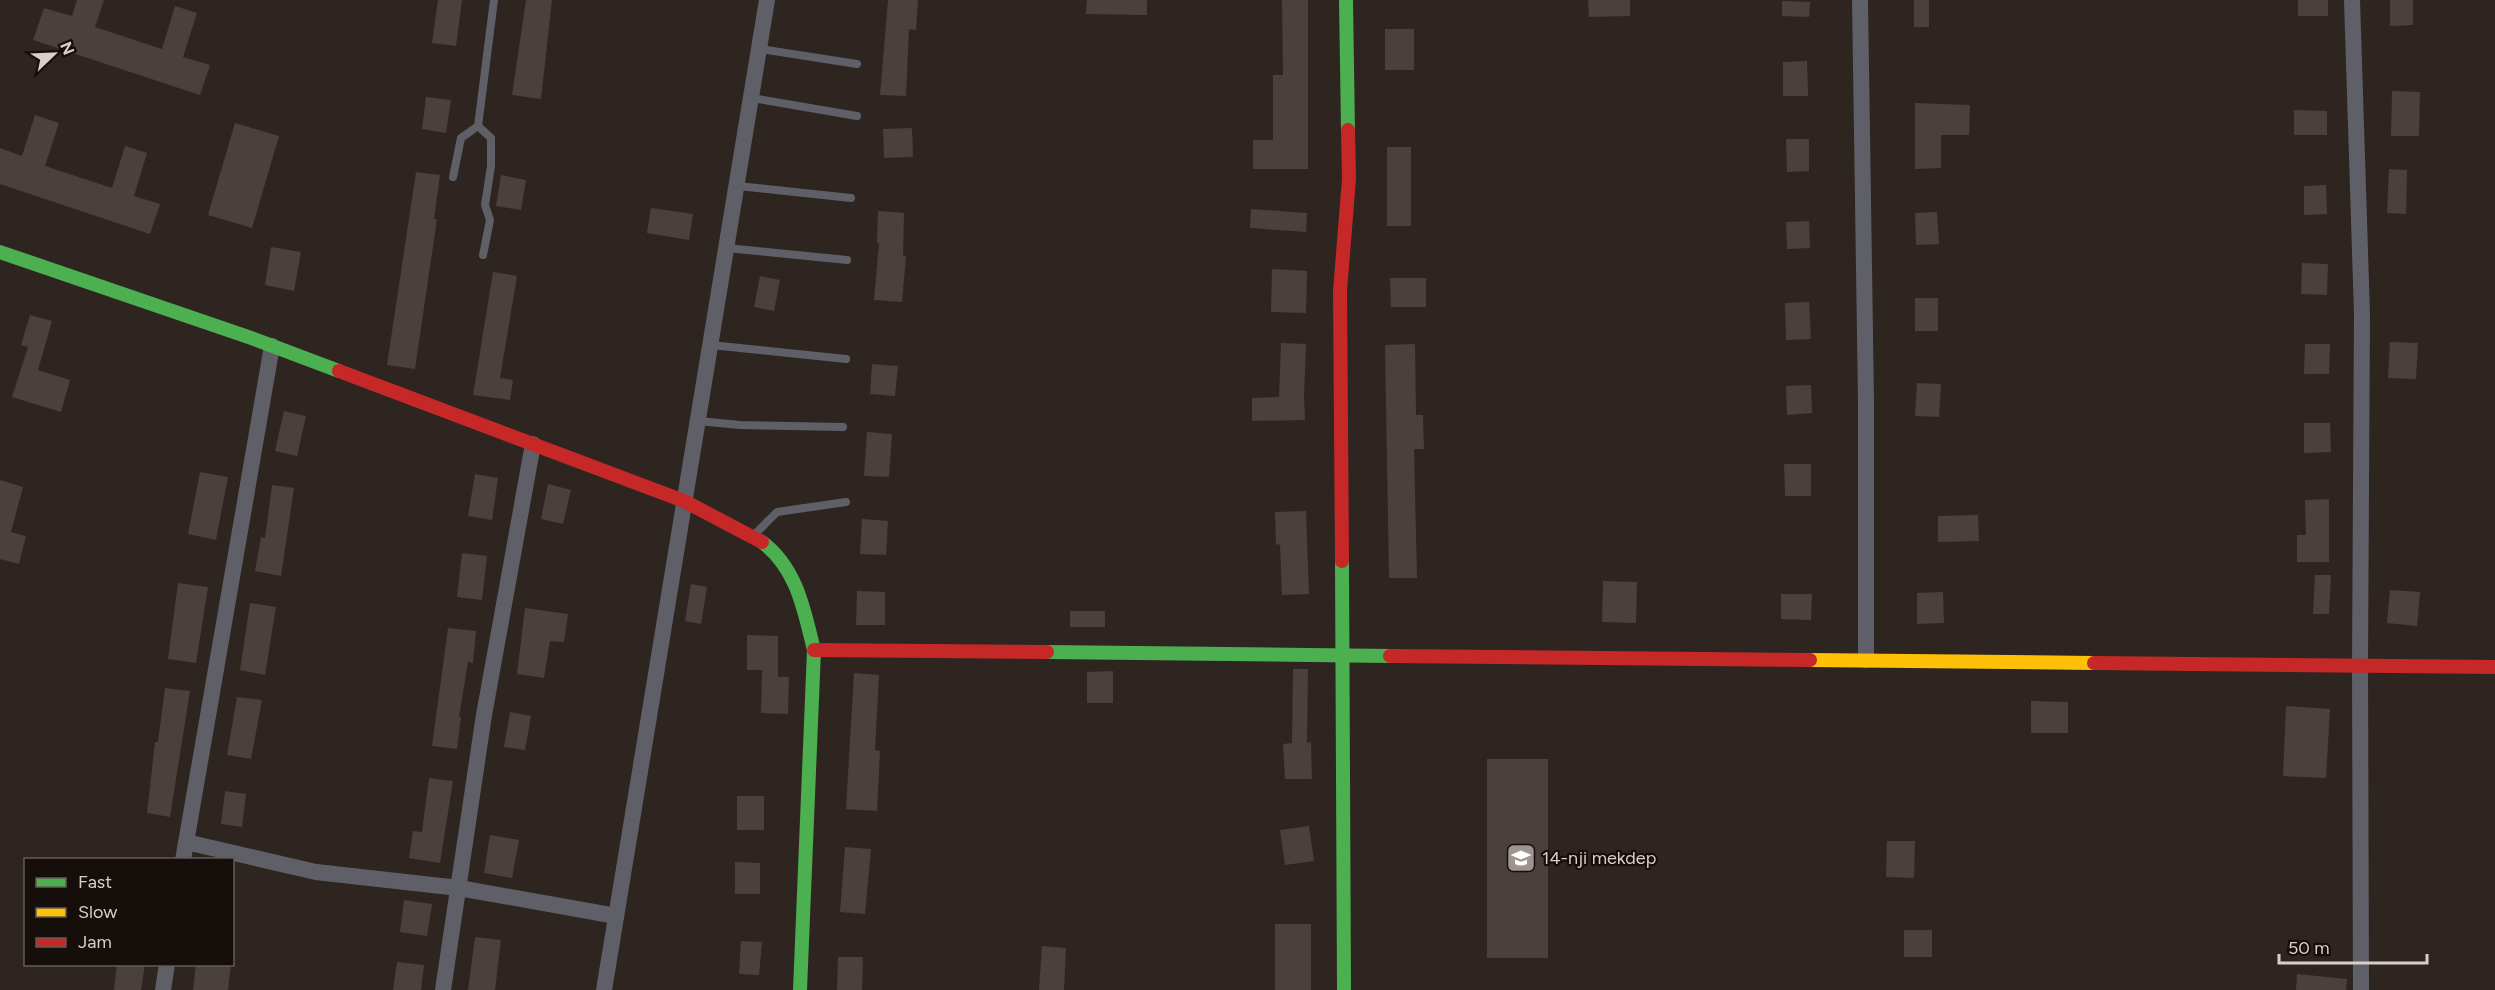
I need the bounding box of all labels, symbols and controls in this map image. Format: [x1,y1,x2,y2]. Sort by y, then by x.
north arrow [24,24,84,84]
text: N [56,39,79,58]
school or university icon: 14-nji mekdep [1505,842,1537,874]
place label: 14-nji mekdep [1542,847,1656,869]
legend [24,858,234,966]
text: Fast [78,871,112,893]
text: Slow [78,901,117,923]
scale bar [2279,927,2428,965]
text: Jam [78,931,112,953]
text: 50 m [2288,937,2330,959]

